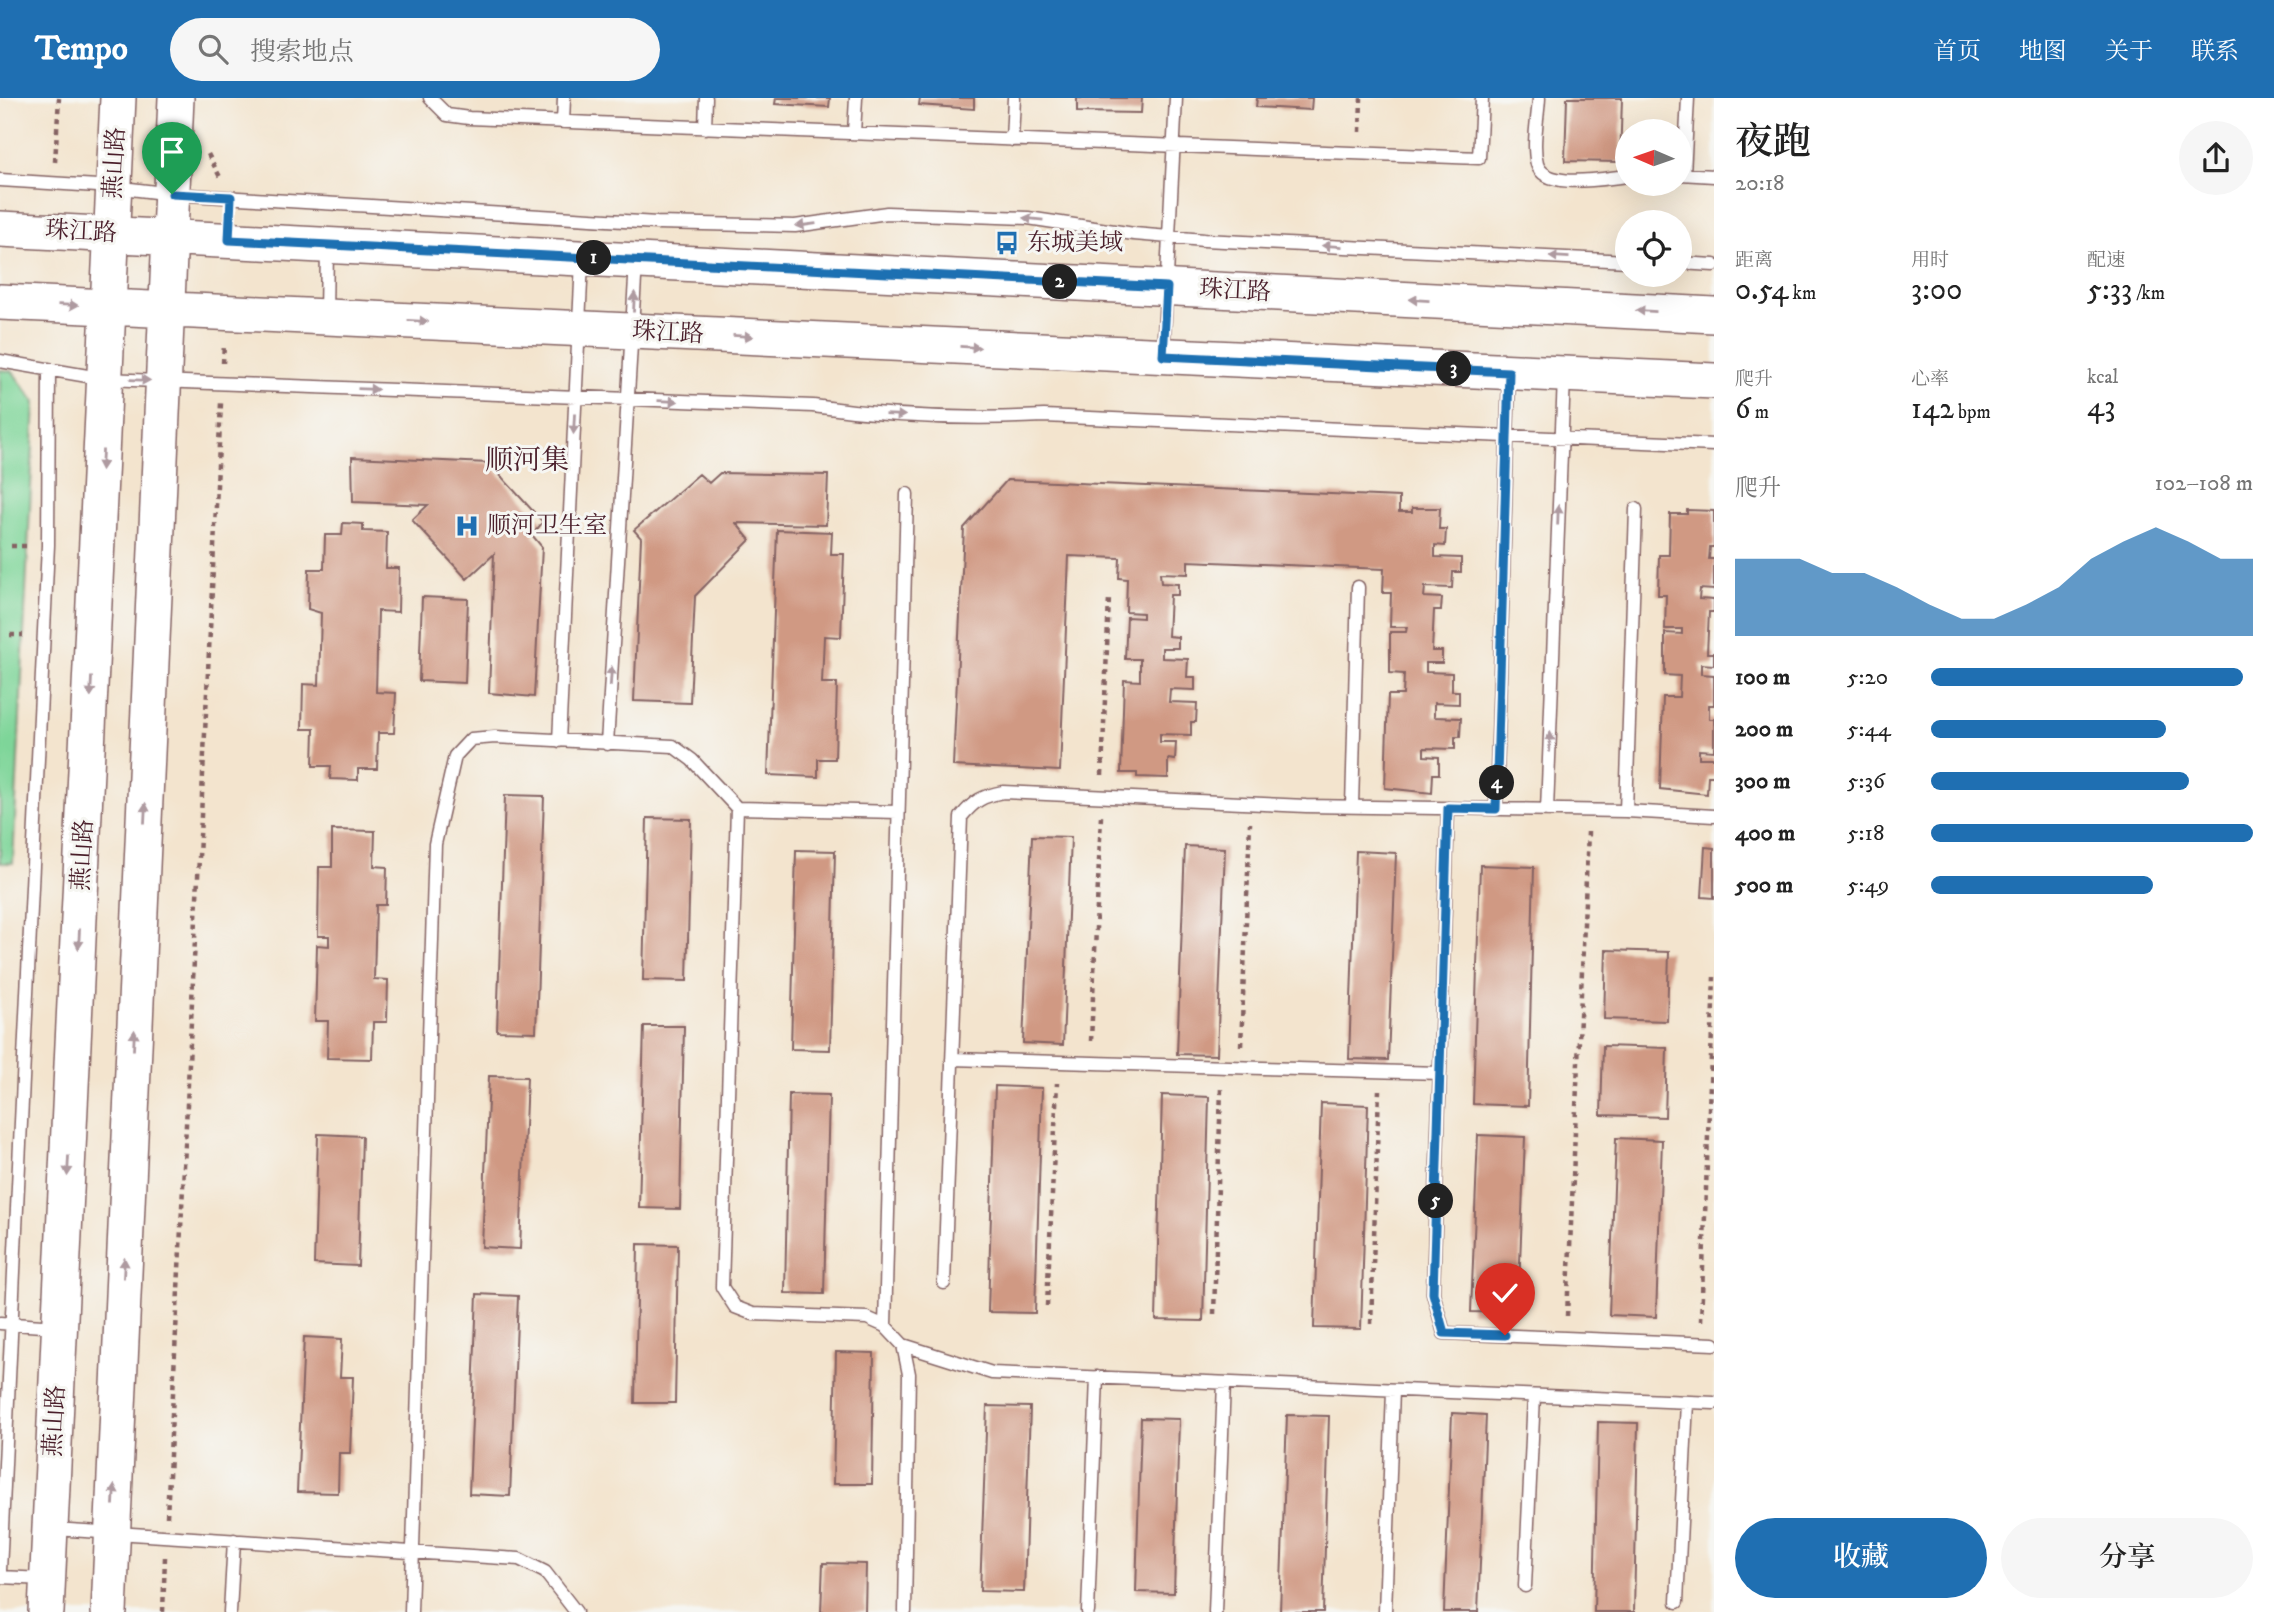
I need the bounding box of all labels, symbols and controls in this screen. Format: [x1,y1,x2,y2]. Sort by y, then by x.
search box [170,18,660,81]
text: Tempo [35,29,128,70]
icon: search [194,30,232,68]
text: 搜索地点 [250,36,354,69]
text: 首页 [1933,37,1981,67]
text: 地图 [2019,37,2067,67]
text: 关于 [2105,37,2153,67]
text: 联系 [2191,37,2239,67]
north arrow [1615,119,1692,196]
map controls [1615,119,1692,287]
text: 夜跑 [1735,119,1811,167]
button: share [2179,121,2253,195]
pin [142,122,202,194]
street label: 燕山路 [98,126,132,200]
icon: arrive [153,133,191,171]
text: 20:18 [1735,169,1785,198]
button: locate [1615,210,1692,287]
one-way arrow [1021,213,1043,224]
street label: 珠江路 [44,215,118,249]
one-way arrow [795,219,817,230]
place label: 东城美域 [1027,228,1123,258]
bus stop icon: 东城美域 [993,229,1021,257]
pin: 1 [576,240,612,276]
one-way arrow [1321,240,1343,251]
text: 1 [590,246,597,269]
text: 距离 [1735,249,1773,272]
text: 用时 [1911,249,1949,272]
text: 配速 [2087,249,2125,272]
one-way arrow [1548,252,1570,263]
pin: 2 [1042,264,1078,300]
text: 2 [1055,270,1064,293]
text: 0.54 [1735,272,1788,309]
text: 3:00 [1911,272,1962,309]
text: 5:33 [2087,272,2132,309]
street label: 珠江路 [1198,274,1272,308]
text: km [1788,282,1816,305]
text: /km [2132,282,2165,305]
one-way arrow [629,291,640,313]
one-way arrow [1407,294,1429,305]
one-way arrow [57,300,79,311]
one-way arrow [1635,306,1657,317]
one-way arrow [407,316,429,327]
street label: 珠江路 [631,316,705,350]
one-way arrow [732,331,754,342]
one-way arrow [959,341,981,352]
pin: 3 [1436,352,1472,386]
text: 3 [1450,357,1457,380]
text: kcal [2087,366,2118,389]
text: 爬升 [1735,368,1773,391]
text: 心率 [1911,368,1949,391]
one-way arrow [130,375,152,386]
one-way arrow [357,383,379,395]
text: 43 [2087,389,2115,426]
text: 6 [1735,391,1751,428]
text: 142 [1911,391,1954,428]
one-way arrow [658,395,680,406]
text: m [1751,401,1769,424]
text: bpm [1954,401,1991,424]
one-way arrow [884,410,906,421]
one-way arrow [568,413,579,435]
district label: 顺河集 [485,443,569,478]
one-way arrow [96,449,107,471]
text: 102–108 m [2154,469,2253,498]
text: 爬升 [1735,474,1781,503]
one-way arrow [1552,503,1563,525]
place label: 顺河卫生室 [487,511,607,541]
hospital icon: 顺河卫生室 [453,512,481,540]
text: 100 m [1735,663,1790,692]
text: 5:20 [1847,663,1888,692]
one-way arrow [606,665,617,687]
one-way arrow [85,676,96,698]
text: 200 m [1735,715,1793,744]
text: 5:44 [1847,715,1891,744]
one-way arrow [1544,731,1555,753]
pin: 4 [1480,766,1514,800]
text: 300 m [1735,767,1791,796]
text: 5:36 [1847,767,1885,796]
text: 4 [1491,771,1502,794]
one-way arrow [139,802,150,824]
street label: 燕山路 [66,818,100,892]
text: 400 m [1735,819,1795,848]
text: 5:18 [1847,819,1884,848]
text: 500 m [1735,871,1793,900]
text: 5:49 [1847,871,1889,900]
one-way arrow [73,928,84,950]
one-way arrow [129,1029,140,1051]
one-way arrow [62,1155,73,1177]
pin: 5 [1418,1184,1454,1218]
text: 5 [1431,1189,1440,1212]
one-way arrow [119,1256,130,1278]
pin [1475,1263,1535,1335]
icon: check [1486,1274,1524,1312]
street label: 燕山路 [38,1384,72,1458]
one-way arrow [108,1484,119,1506]
button: 收藏 [1735,1518,1987,1598]
button: 分享 [2001,1518,2253,1598]

